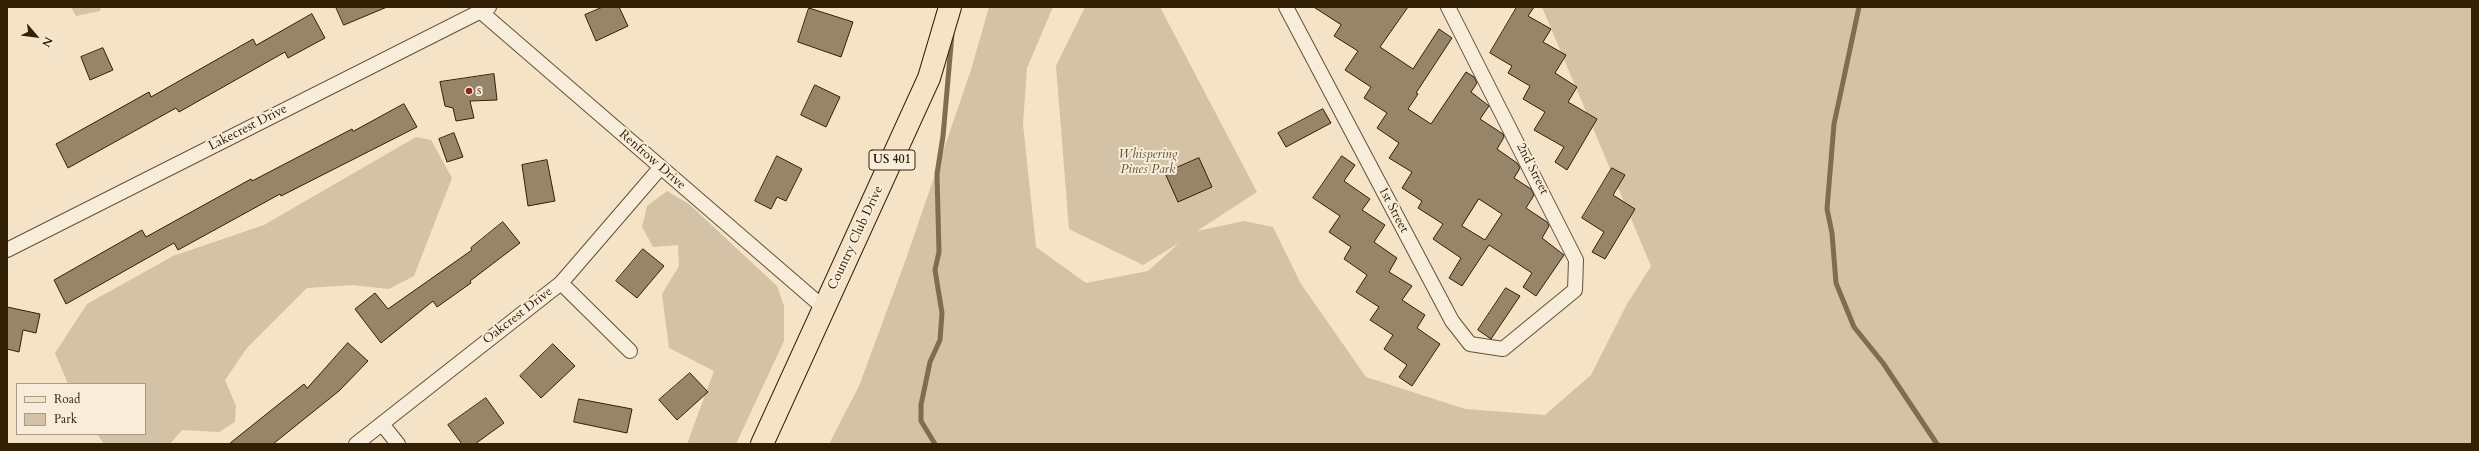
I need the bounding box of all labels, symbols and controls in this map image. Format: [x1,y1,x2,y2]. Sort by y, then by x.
north arrow [16,16,56,56]
text: N [38,34,56,50]
place label: s [477,83,481,99]
marker: s [464,86,474,96]
street label: Lakecrest Drive [206,101,290,155]
street label: Renfrow Drive [615,127,689,193]
street label: 2nd Street [1512,141,1552,197]
park label: Whispering Pines Park [1119,147,1177,178]
road number: US 401 [869,150,915,170]
street label: Country Club Drive [825,184,887,292]
street label: 1st Street [1374,184,1412,236]
street label: Oakcrest Drive [480,284,556,348]
legend [16,383,146,435]
text: Road [54,391,80,407]
text: Park [54,411,77,427]

